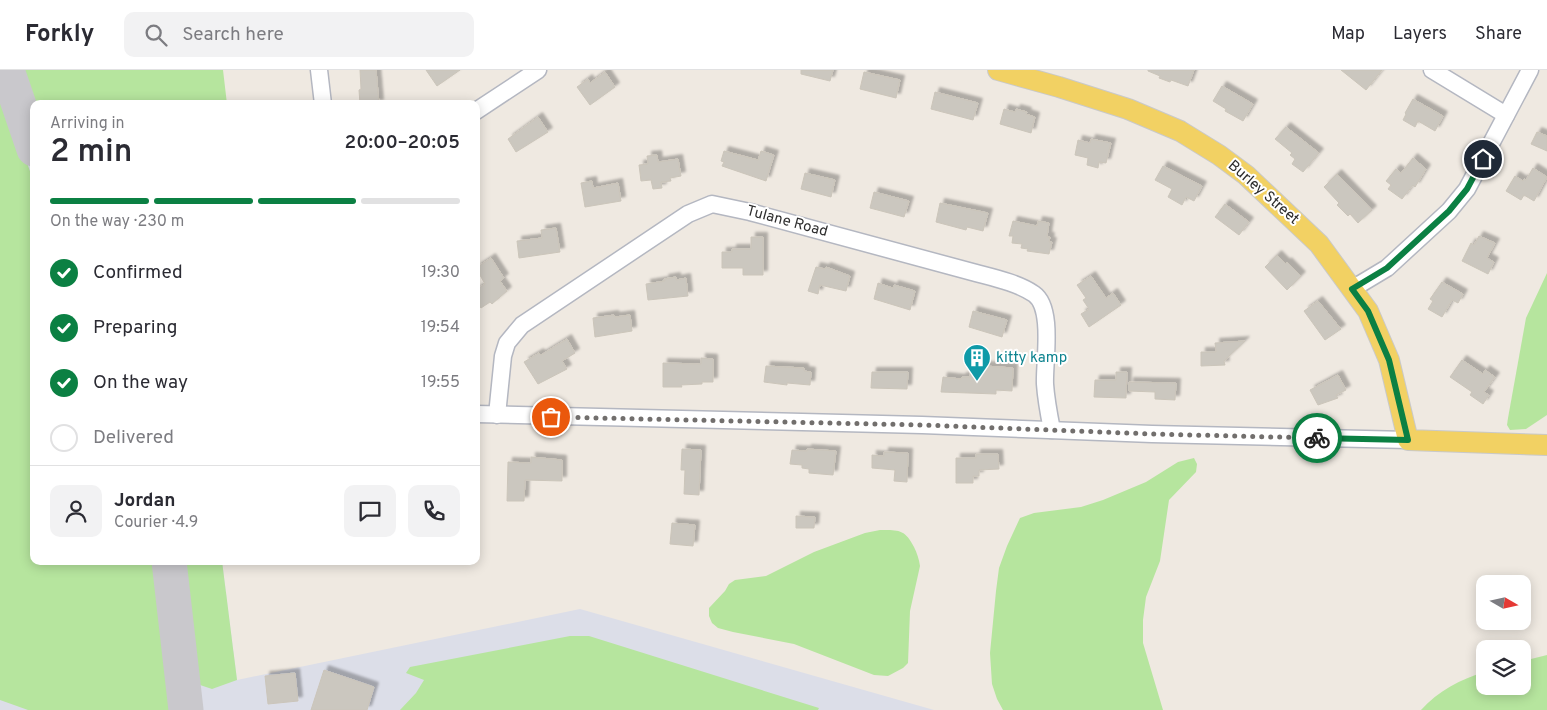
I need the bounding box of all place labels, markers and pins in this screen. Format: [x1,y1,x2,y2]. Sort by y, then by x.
pin [1462,138,1504,180]
building icon: kitty kamp [962,343,992,382]
place label: kitty kamp [996,349,1067,368]
pin [530,396,572,438]

